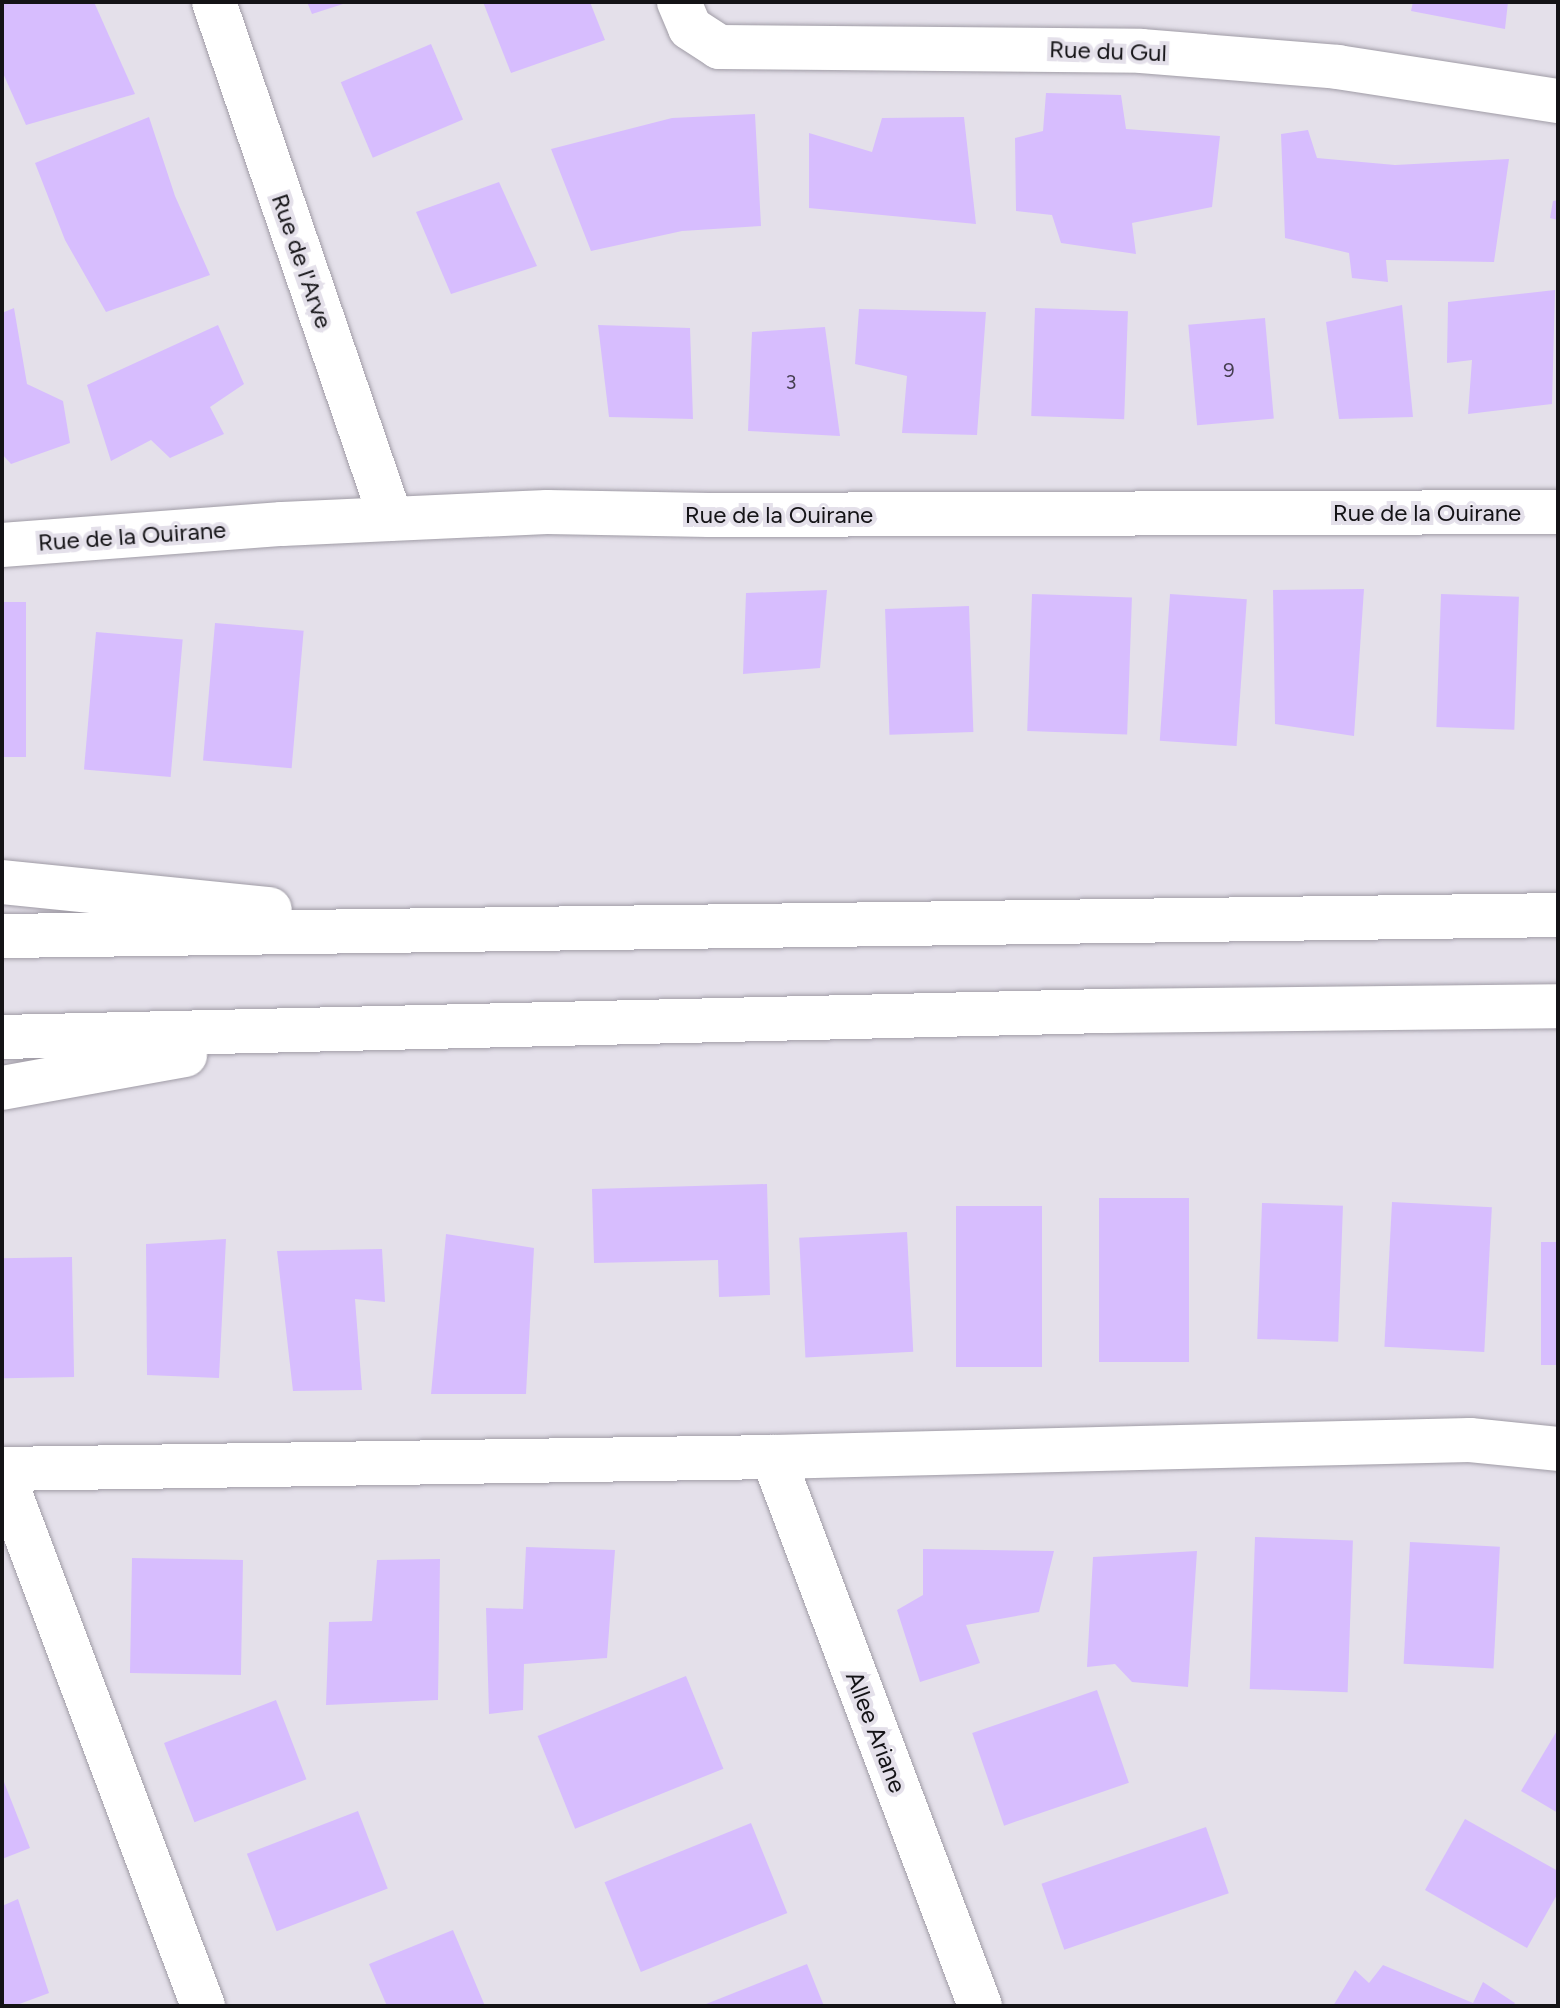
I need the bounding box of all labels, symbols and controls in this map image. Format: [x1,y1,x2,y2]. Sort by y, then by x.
street label: Rue du Gul [1049,35,1167,67]
street label: Rue de l'Arve [266,190,338,332]
house number: 9 [1223,358,1235,382]
house number: 3 [786,370,796,394]
street label: Rue de la Ouirane [1333,499,1521,527]
street label: Rue de la Ouirane [685,501,873,529]
street label: Rue de la Ouirane [37,515,227,557]
street label: Allee Ariane [840,1667,912,1797]

